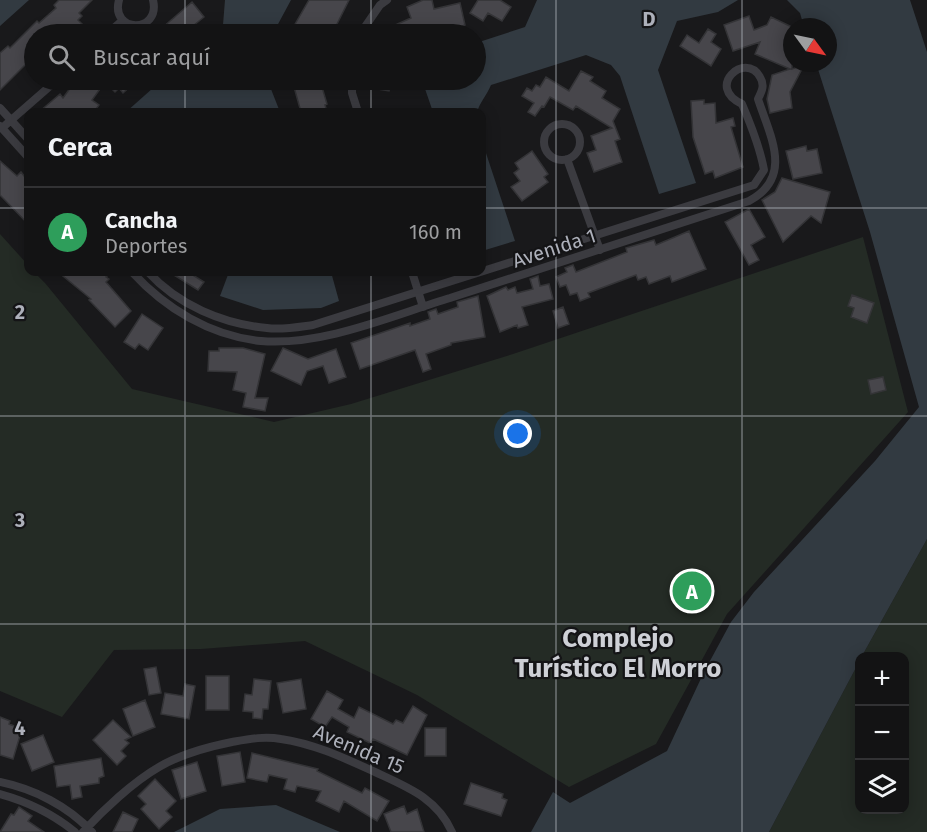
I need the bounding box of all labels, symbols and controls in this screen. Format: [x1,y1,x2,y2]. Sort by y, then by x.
text: D [642,7,656,31]
north arrow [783,18,837,72]
search box [24,24,486,90]
icon: search [45,41,78,74]
text: Buscar aquí [93,44,210,71]
text: Cerca [48,132,113,163]
text: Cancha [105,207,177,234]
text: A [62,220,73,244]
text: 160 m [409,220,462,244]
street label: Avenida 1 [509,223,599,273]
text: Deportes [105,234,187,258]
text: 2 [15,300,25,324]
your location [503,419,532,448]
text: 3 [14,508,25,532]
pin: A [672,568,712,614]
district label: Complejo Turístico El Morro [514,623,722,684]
map controls [855,652,909,814]
button: + [855,652,909,706]
button: − [855,706,909,760]
text: 4 [14,716,26,740]
street label: Avenida 15 [310,719,408,779]
button: layers [855,760,909,814]

